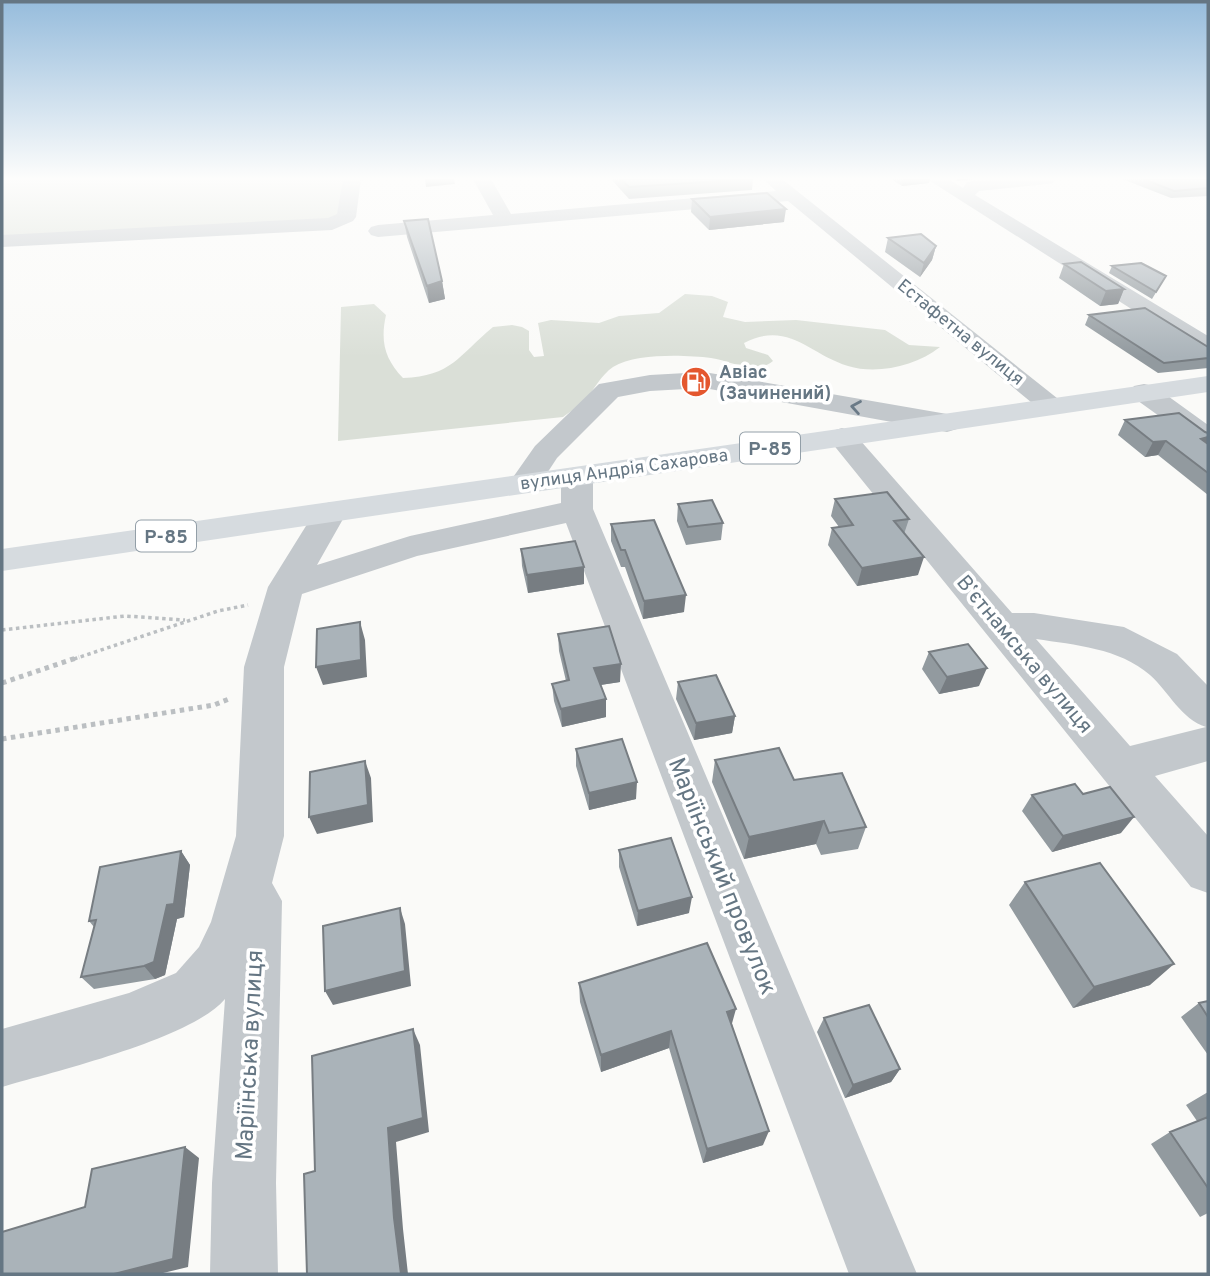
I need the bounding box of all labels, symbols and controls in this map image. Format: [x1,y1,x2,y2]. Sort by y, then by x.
street label: Естафетна вулиця [892,275,1028,391]
place label: Авіас (Зачинений) [719,362,831,406]
fuel station icon: Авіас (Зачинений) [679,365,713,399]
one-way arrow [850,400,862,415]
road number: Р-85 [740,432,800,463]
street label: вулиця Андрія Сахарова [519,445,730,496]
road number: Р-85 [136,520,196,552]
street label: Вʼєтнамська вулиця [950,570,1098,740]
street label: Маріїнський провулок [660,754,782,1000]
street label: Маріїнська вулиця [231,949,271,1161]

